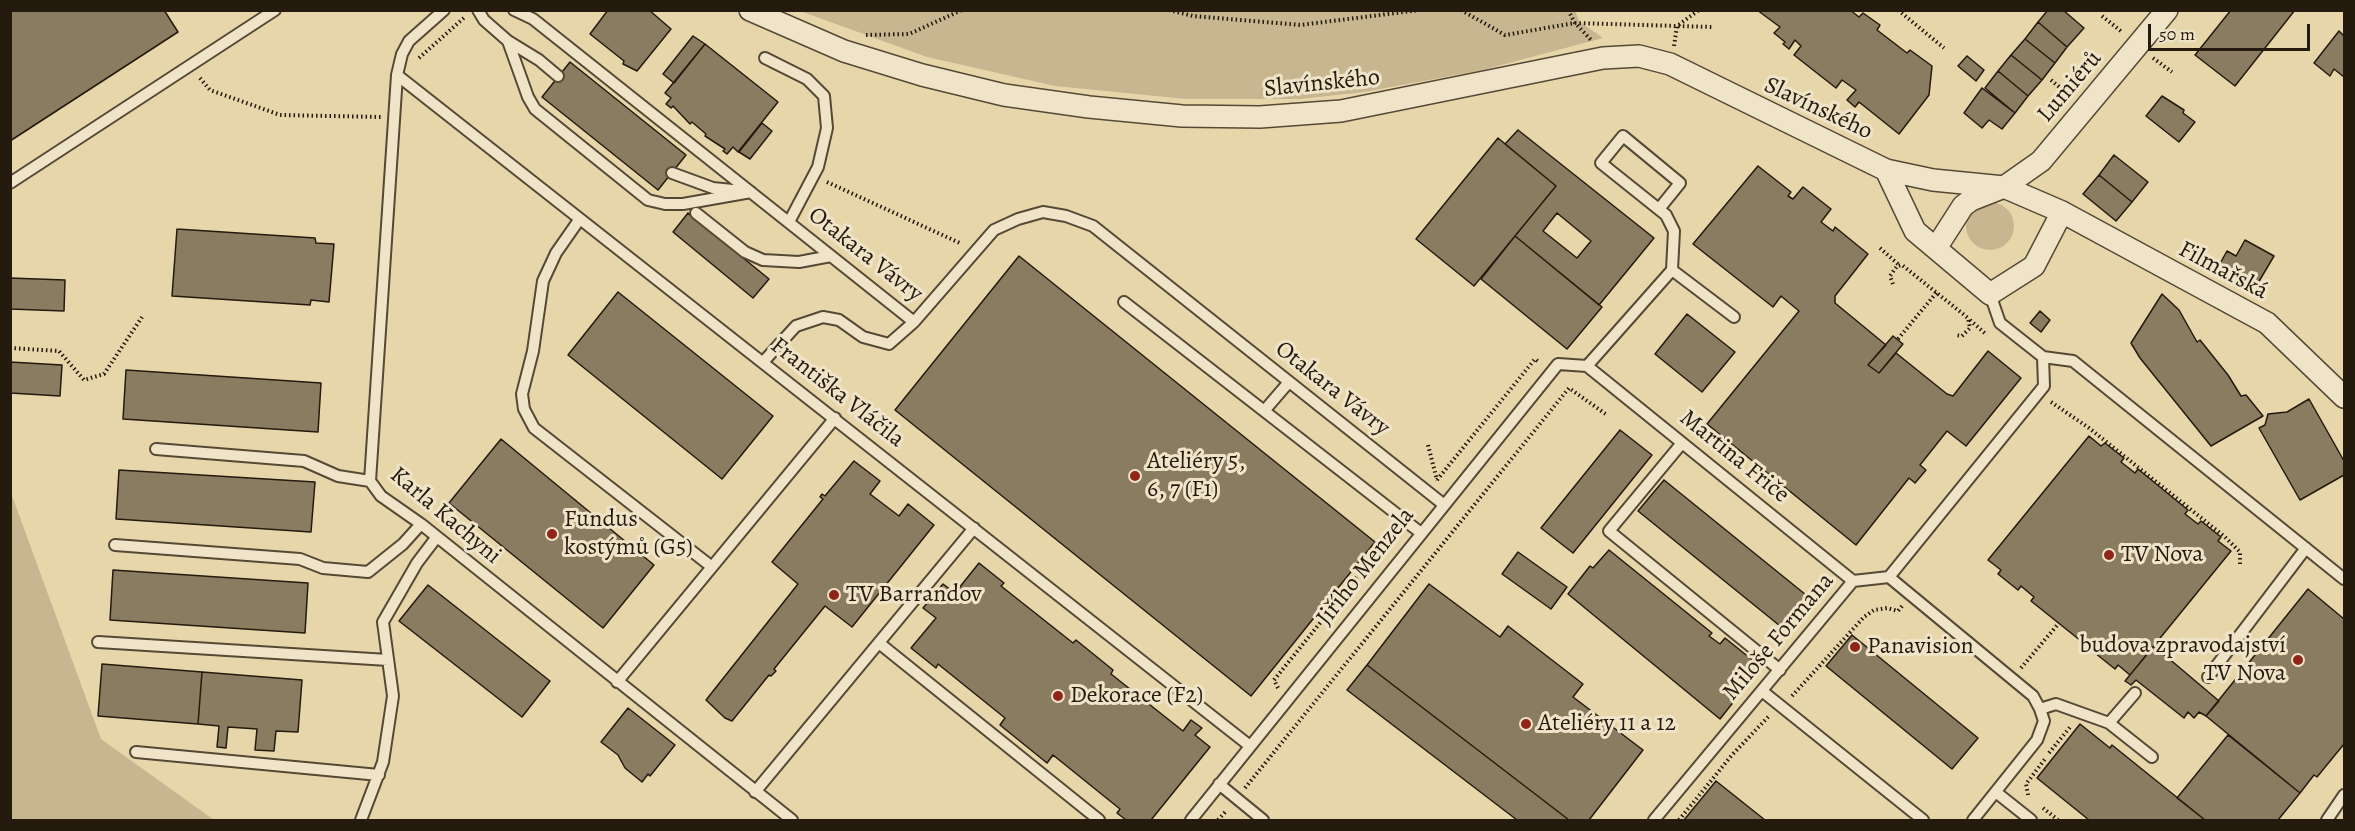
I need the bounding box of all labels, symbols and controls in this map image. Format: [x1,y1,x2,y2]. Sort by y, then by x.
scale bar [2151,12,2313,50]
text: 50 m [2159,22,2195,46]
street label: Lumiérů [2032,45,2108,129]
street label: Slavínského [1263,64,1381,104]
street label: Slavínského [1759,71,1877,147]
street label: Otakara Vávry [802,201,928,309]
street label: Filmařská [2173,236,2273,306]
street label: Františka Vláčila [764,332,910,454]
street label: Otakara Vávry [1269,335,1395,443]
street label: Martina Friče [1673,404,1795,510]
place label: Ateliéry 5, 6, 7 (F1) [1147,448,1245,504]
street label: Karla Kachyni [384,461,506,571]
marker: Ateliéry 5, 6, 7 (F1) [1128,469,1142,483]
street label: Jiřího Menzela [1311,502,1421,632]
place label: Fundus kostýmů (G5) [564,506,693,562]
marker: Fundus kostýmů (G5) [545,527,559,541]
place label: TV Nova [2121,541,2203,569]
marker: TV Nova [2102,548,2116,562]
street label: Miloše Formana [1717,567,1841,707]
place label: TV Barrandov [846,581,982,609]
marker: TV Barrandov [827,588,841,602]
place label: budova zpravodajství TV Nova [2079,632,2286,688]
place label: Panavision [1867,633,1974,661]
marker: Panavision [1848,640,1862,654]
marker: budova zpravodajství TV Nova [2291,653,2305,667]
place label: Dekorace (F2) [1070,682,1203,710]
marker: Dekorace (F2) [1051,689,1065,703]
place label: Ateliéry 11 a 12 [1538,710,1676,738]
marker: Ateliéry 11 a 12 [1519,717,1533,731]

